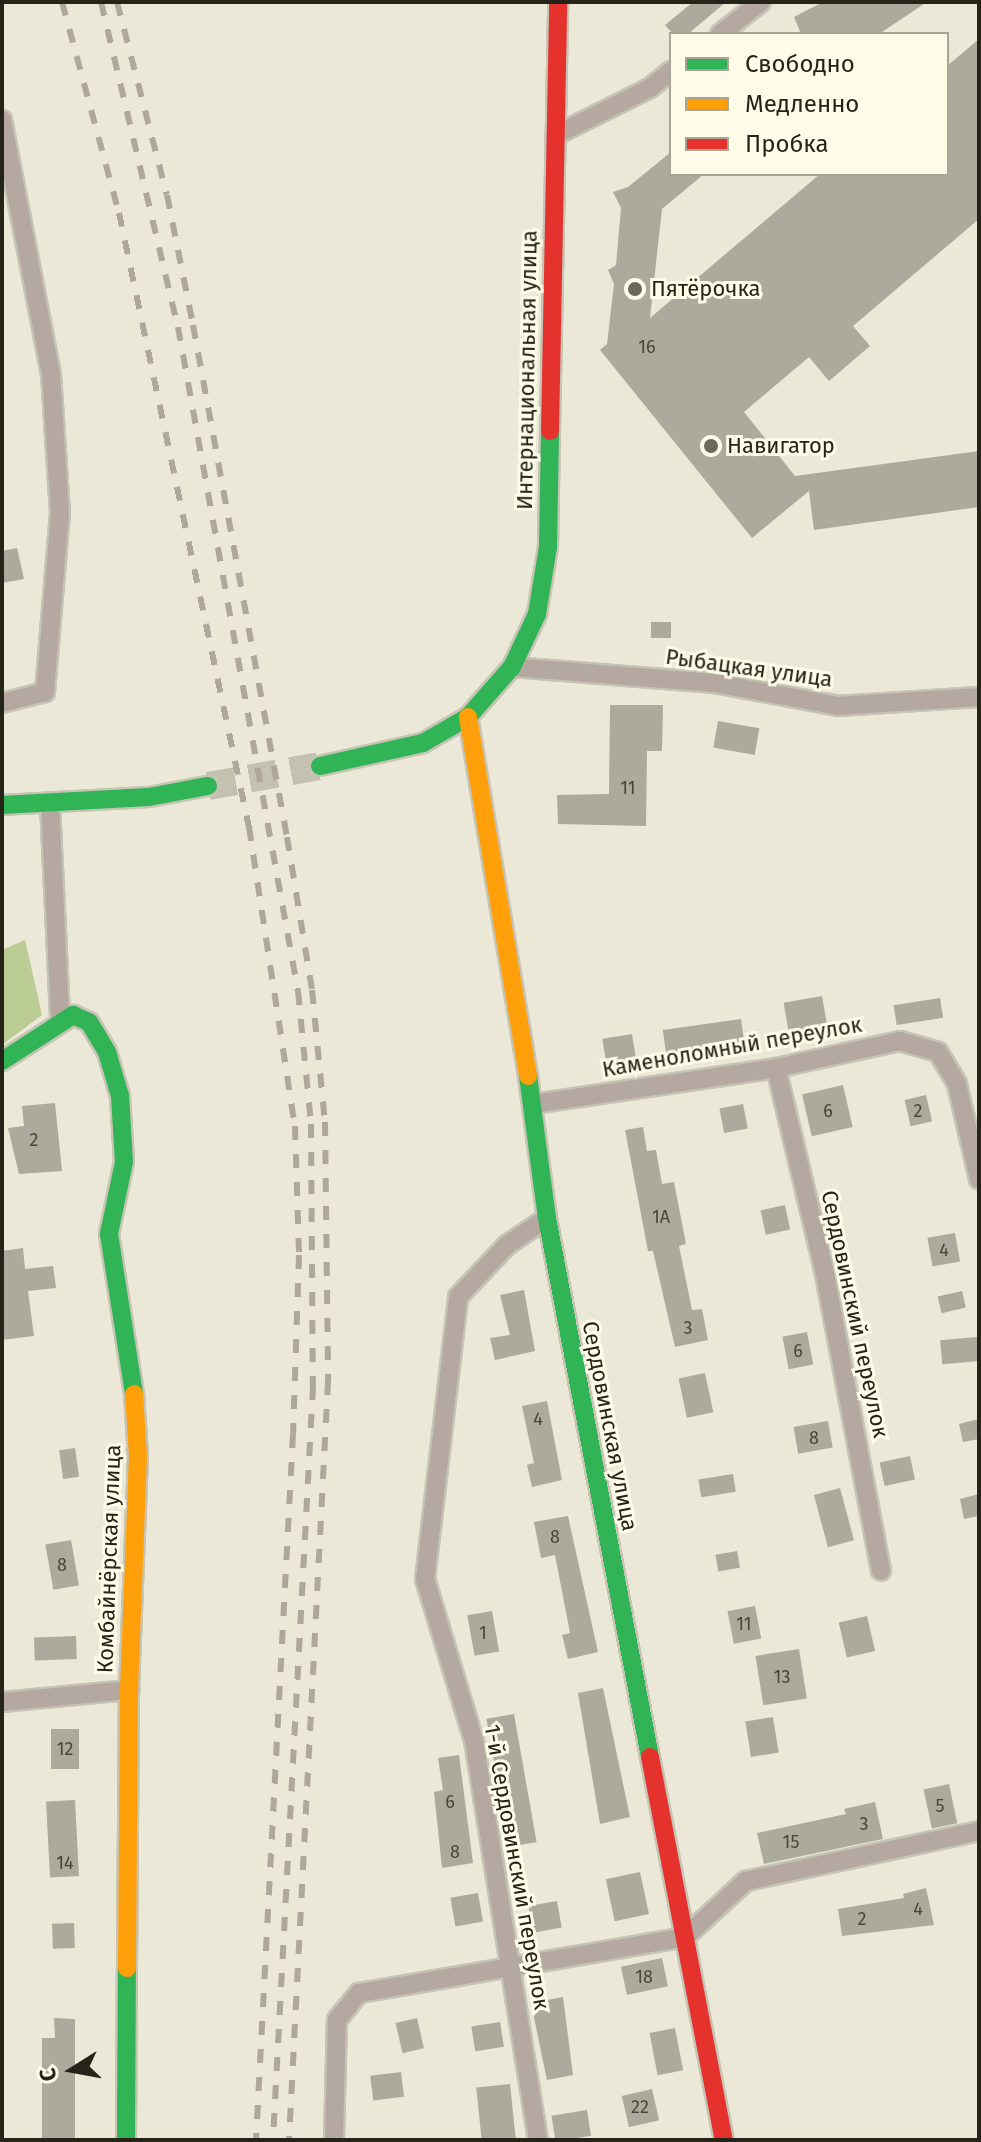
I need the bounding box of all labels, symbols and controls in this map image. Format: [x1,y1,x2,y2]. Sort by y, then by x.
legend [669,32,949,176]
text: Свободно [745,50,855,78]
text: Медленно [745,90,859,118]
text: Пробка [745,130,829,158]
street label: Интернациональная улица [511,230,543,510]
place label: Пятёрочка [651,276,760,302]
marker: Пятёрочка [626,280,644,298]
house number: 16 [638,336,656,358]
place label: Навигатор [727,433,835,459]
marker: Навигатор [702,437,720,455]
street label: Рыбацкая улица [664,643,834,693]
house number: 11 [620,777,636,799]
street label: Каменоломный переулок [600,1011,864,1083]
house number: 6 [823,1100,833,1122]
house number: 2 [914,1100,922,1122]
house number: 2 [30,1129,38,1151]
street label: Сердовинский переулок [816,1188,894,1440]
house number: 1А [652,1206,670,1228]
house number: 4 [939,1239,949,1261]
house number: 3 [684,1317,692,1339]
street label: Сердовинская улица [577,1319,643,1533]
house number: 6 [793,1340,803,1362]
house number: 4 [533,1408,543,1430]
house number: 8 [809,1427,819,1449]
street label: Комбайнёрская улица [92,1444,126,1674]
house number: 8 [550,1526,560,1548]
house number: 8 [57,1554,67,1576]
house number: 11 [736,1613,752,1635]
house number: 1 [479,1622,487,1644]
house number: 13 [774,1666,790,1688]
street label: 1-й Сердовинский переулок [479,1722,555,2012]
house number: 12 [57,1738,73,1760]
house number: 6 [445,1791,455,1813]
house number: 5 [935,1795,945,1817]
house number: 3 [860,1813,868,1835]
house number: 15 [783,1831,799,1853]
house number: 8 [450,1841,460,1863]
house number: 14 [56,1852,74,1874]
house number: 4 [913,1898,923,1920]
house number: 2 [858,1908,866,1930]
house number: 18 [635,1966,653,1988]
north arrow [32,2030,112,2110]
text: С [33,2066,62,2083]
house number: 22 [631,2096,649,2118]

